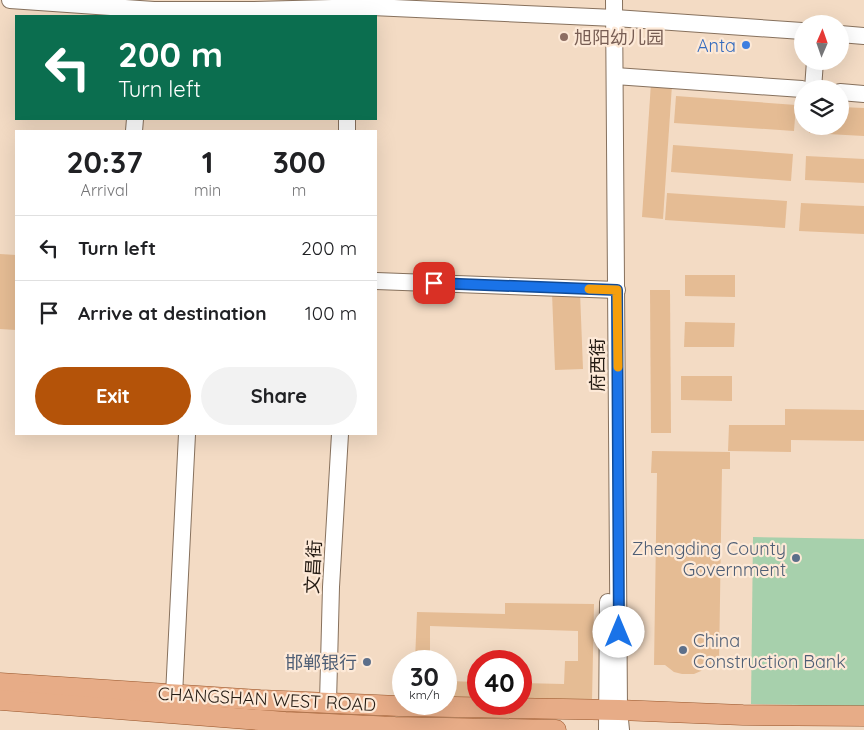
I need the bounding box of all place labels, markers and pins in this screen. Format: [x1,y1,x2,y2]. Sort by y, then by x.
place label: 旭阳幼儿园 [574,26,664,49]
marker: 旭阳幼儿园 [558,31,570,43]
place label: Anta [697,34,736,57]
marker: Anta [740,39,752,51]
pin [413,262,455,304]
place label: Zhengding County Government [632,537,786,581]
marker: Zhengding County Government [790,552,802,564]
place label: China Construction Bank [693,629,846,673]
marker: China Construction Bank [677,644,689,656]
place label: 邯郸银行 [285,651,357,674]
marker: 邯郸银行 [361,656,373,668]

